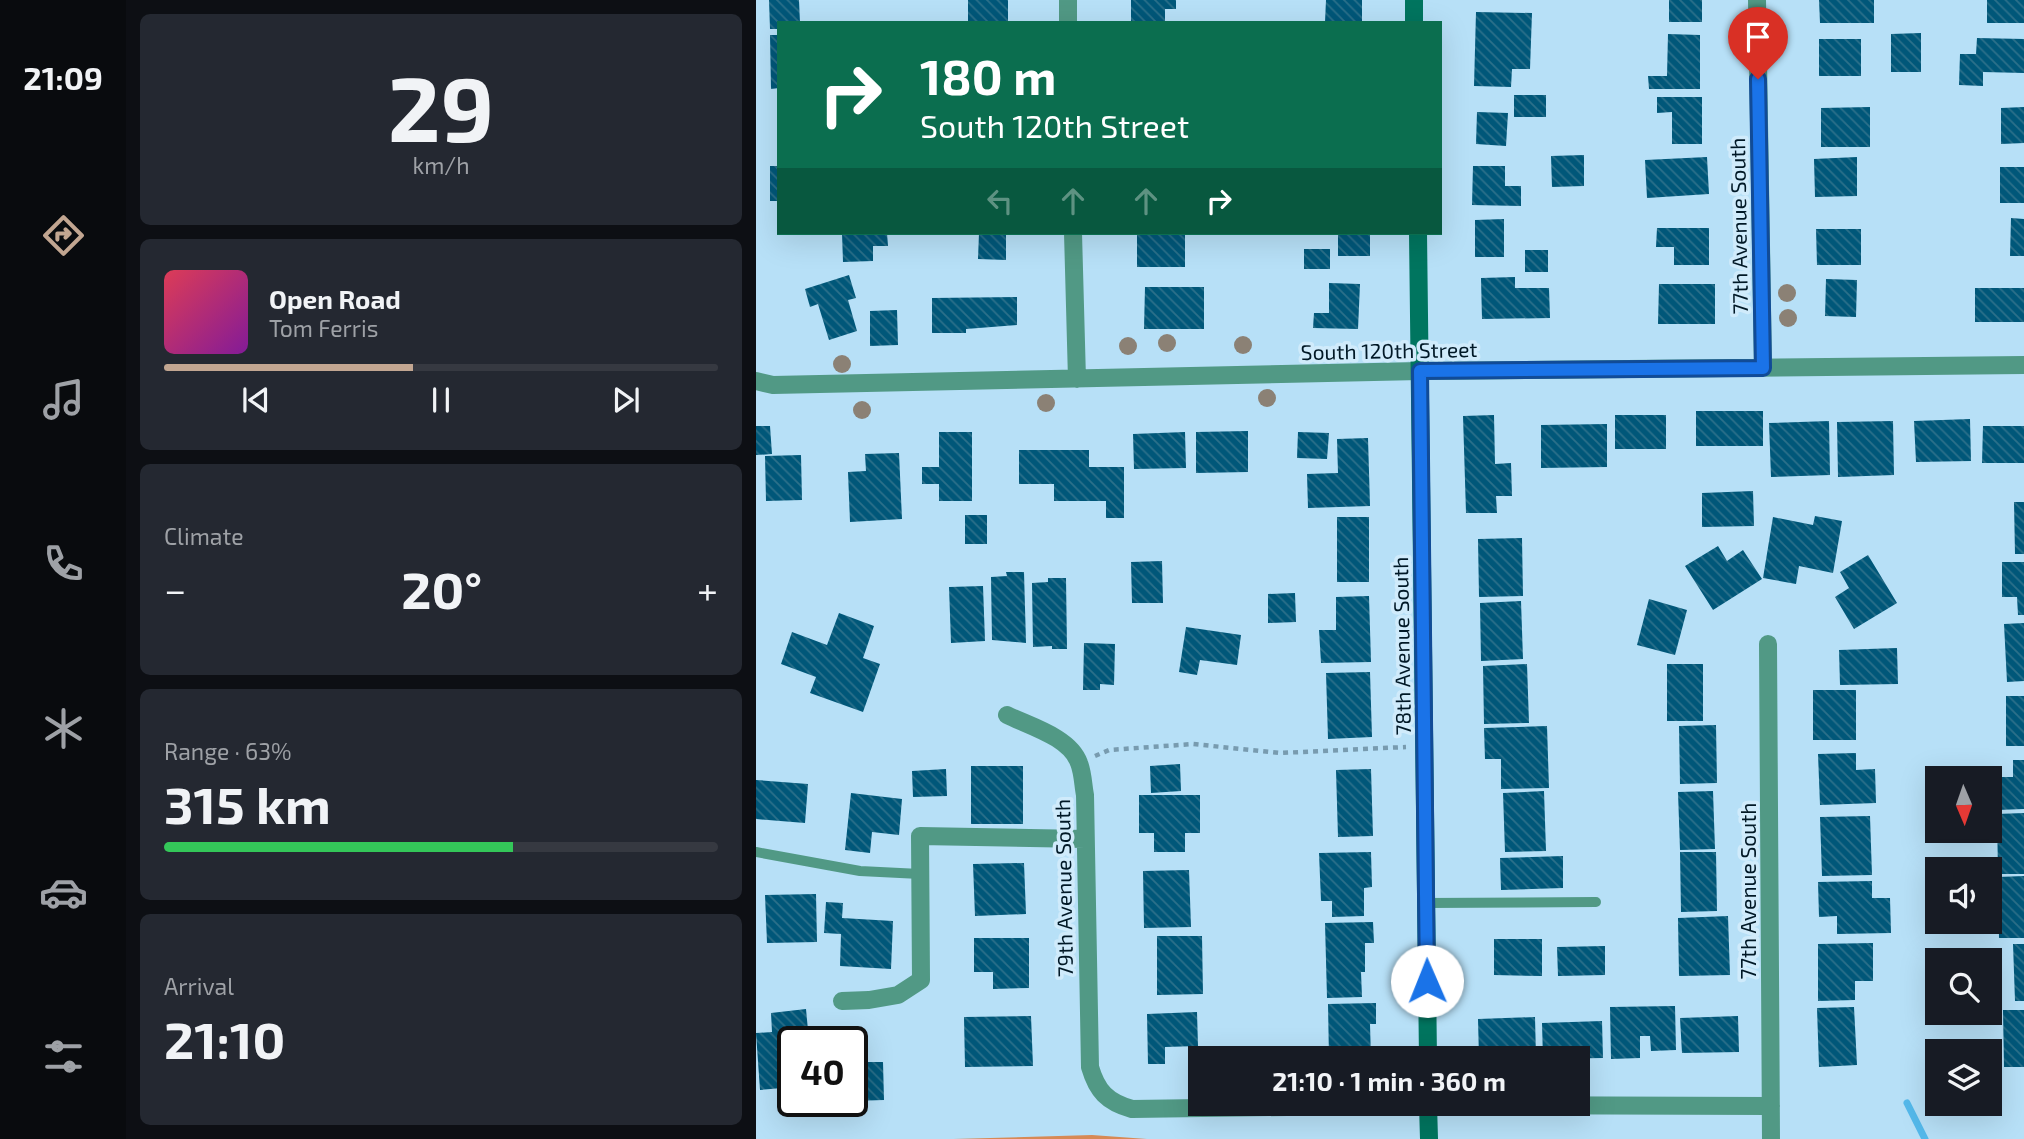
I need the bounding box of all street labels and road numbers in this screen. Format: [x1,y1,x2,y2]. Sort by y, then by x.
street label: 77th Avenue South [1724,137,1752,315]
street label: South 120th Street [1300,336,1478,364]
street label: 78th Avenue South [1387,556,1415,736]
street label: 79th Avenue South [1049,799,1077,977]
street label: 77th Avenue South [1735,803,1760,979]

